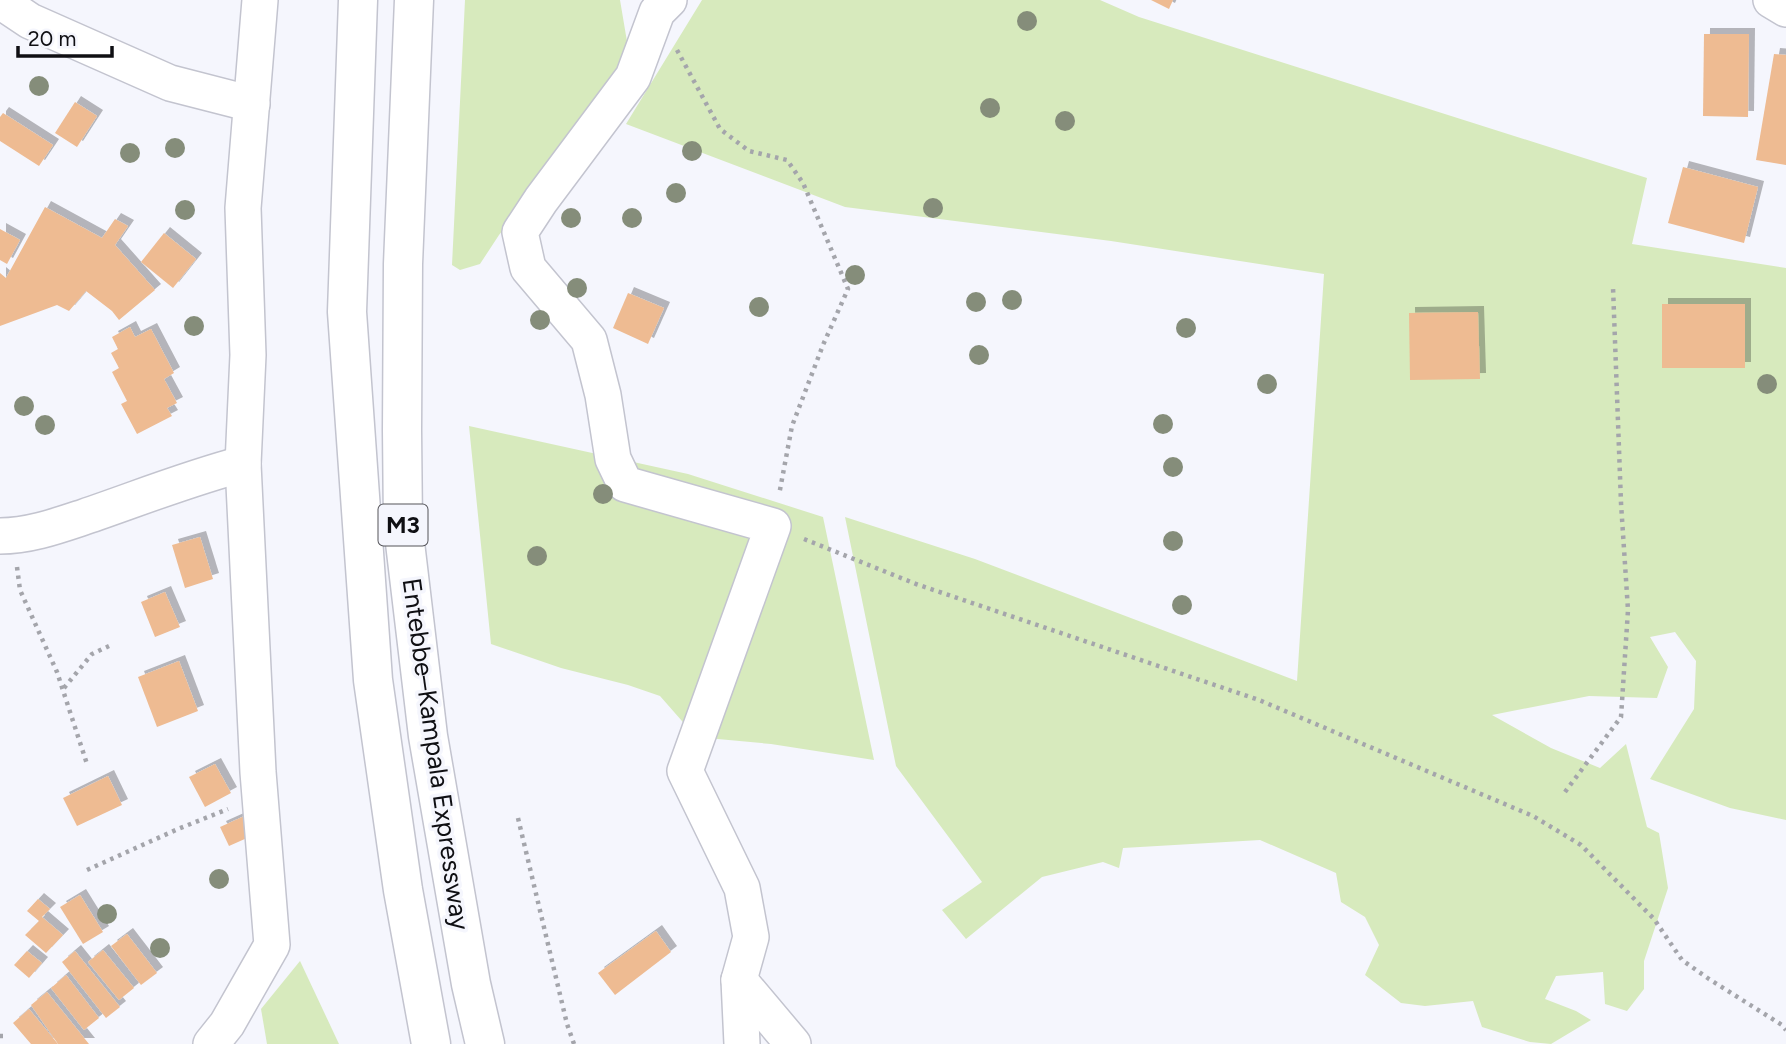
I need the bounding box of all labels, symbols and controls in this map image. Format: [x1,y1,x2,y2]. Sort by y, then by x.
scale bar [18,14,112,58]
text: 20 m [28,26,76,51]
road number: M3 [378,504,428,546]
street label: Entebbe–Kampala Expressway [395,576,477,932]

